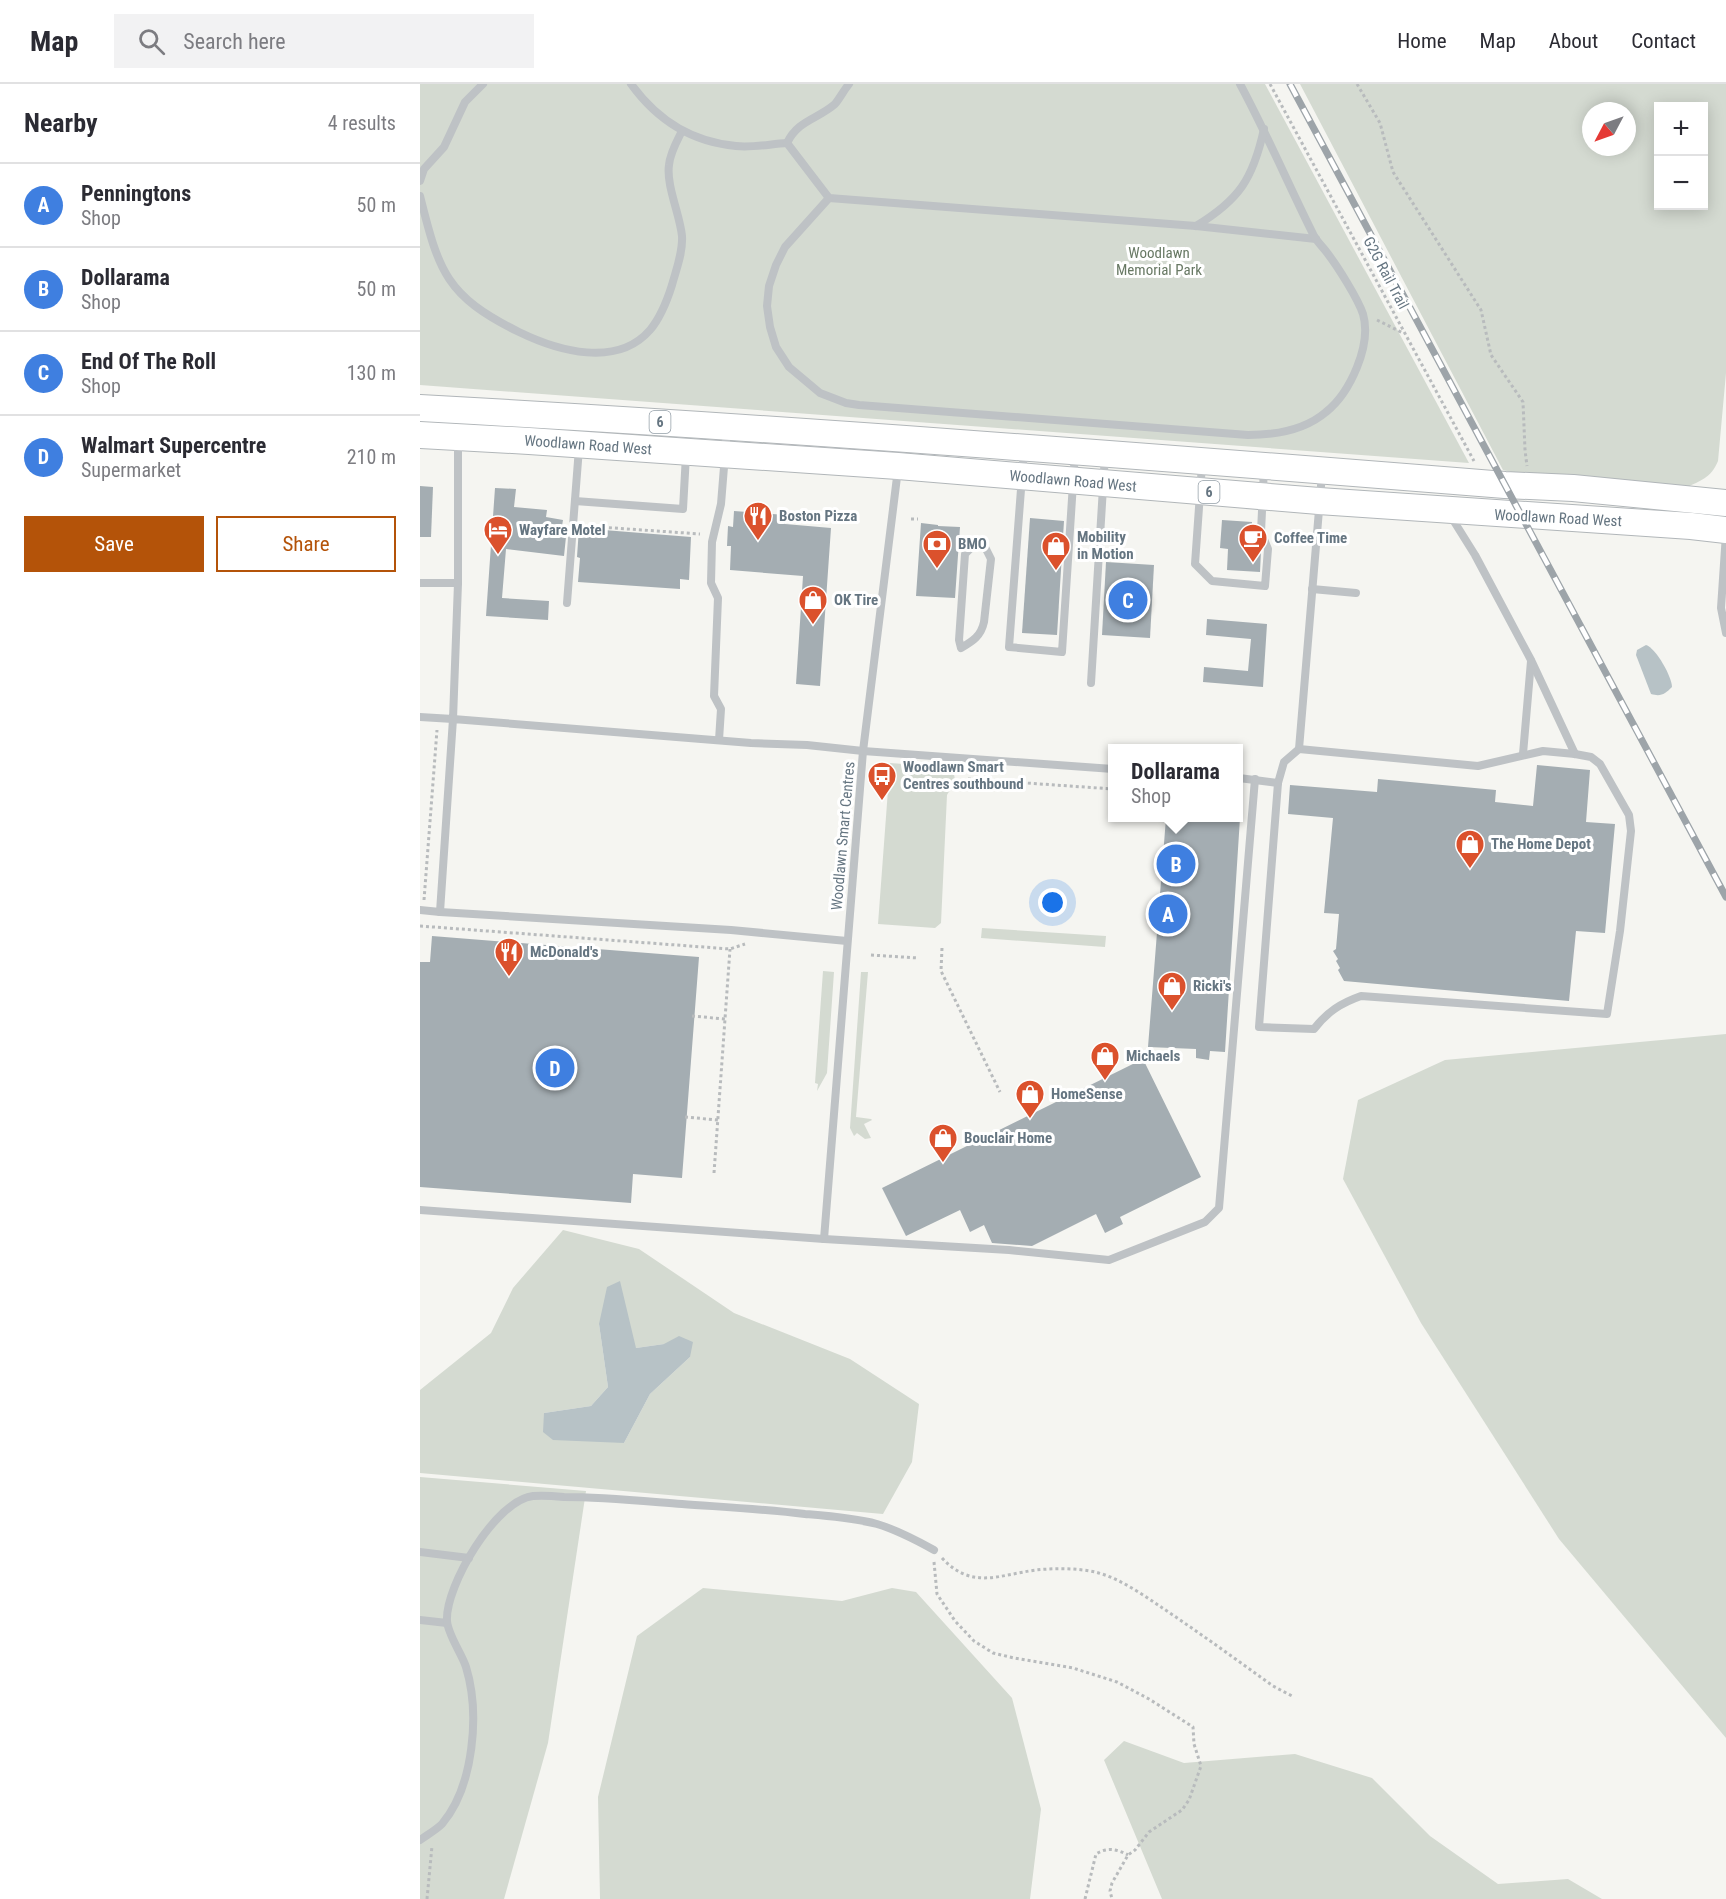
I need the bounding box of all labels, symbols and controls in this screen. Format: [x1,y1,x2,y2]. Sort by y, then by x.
search box [114,14,534,68]
text: Map [30,25,78,58]
icon: search [135,25,168,58]
text: Search here [183,29,286,54]
text: Home [1397,29,1447,53]
text: Map [1480,29,1516,53]
text: About [1549,29,1598,53]
text: Contact [1631,29,1696,53]
north arrow [1582,102,1636,156]
map controls [1654,102,1708,210]
button: + [1654,102,1708,156]
text: Nearby [24,108,98,138]
text: 4 results [328,111,396,135]
button: − [1654,156,1708,210]
text: Penningtons [81,181,191,206]
text: A [38,193,49,217]
text: 50 m [357,193,396,217]
text: Shop [81,206,121,230]
street label: G2G Rail Trail [1359,234,1413,312]
park label: Woodlawn Memorial Park [1116,244,1202,279]
text: Dollarama [81,265,170,290]
text: B [38,277,49,301]
text: 50 m [357,277,396,301]
text: Shop [81,290,121,314]
text: End Of The Roll [81,349,216,374]
text: C [38,361,49,385]
text: 130 m [347,361,396,385]
text: Shop [81,374,121,398]
road number: 6 [650,411,670,433]
street label: Woodlawn Road West [524,432,652,458]
text: Walmart Supercentre [81,433,266,458]
text: D [38,445,49,469]
text: 210 m [347,445,396,469]
text: Supermarket [81,458,181,482]
street label: Woodlawn Road West [1009,466,1137,496]
road number: 6 [1198,481,1220,503]
restaurant icon: Boston Pizza [742,500,774,542]
street label: Woodlawn Road West [1494,506,1622,530]
place label: Boston Pizza [779,507,857,525]
hotel icon: Wayfare Motel [482,514,514,556]
button: Save [24,516,204,572]
button: Share [216,516,396,572]
place label: Wayfare Motel [519,521,606,539]
cafe icon: Coffee Time [1237,522,1269,564]
bank icon: BMO [921,528,953,570]
place label: Mobility in Motion [1077,528,1134,563]
place label: Coffee Time [1274,529,1347,547]
shop icon: Mobility in Motion [1040,530,1072,572]
place label: BMO [958,535,987,553]
pin: C [1108,578,1148,622]
shop icon: OK Tire [797,584,829,626]
place label: OK Tire [834,591,878,609]
popup [1108,744,1243,822]
place label: Woodlawn Smart Centres southbound [903,758,1024,793]
text: Dollarama [1131,759,1220,784]
bus stop icon: Woodlawn Smart Centres southbound [866,760,898,802]
street label: Woodlawn Smart Centres [828,761,858,911]
text: Shop [1131,784,1171,808]
shop icon: The Home Depot [1454,828,1486,870]
place label: The Home Depot [1491,835,1591,853]
pin: B [1156,842,1196,886]
your location [1038,888,1067,917]
pin: A [1148,892,1188,936]
restaurant icon: McDonald's [493,936,525,978]
place label: McDonald's [530,943,599,961]
shop icon: Ricki's [1156,970,1188,1012]
place label: Ricki's [1193,977,1232,995]
shop icon: Michaels [1089,1040,1121,1082]
pin: D [536,1046,574,1090]
place label: Michaels [1126,1047,1180,1065]
shop icon: HomeSense [1014,1078,1046,1120]
place label: HomeSense [1051,1085,1123,1103]
shop icon: Bouclair Home [927,1122,959,1164]
place label: Bouclair Home [964,1129,1052,1147]

